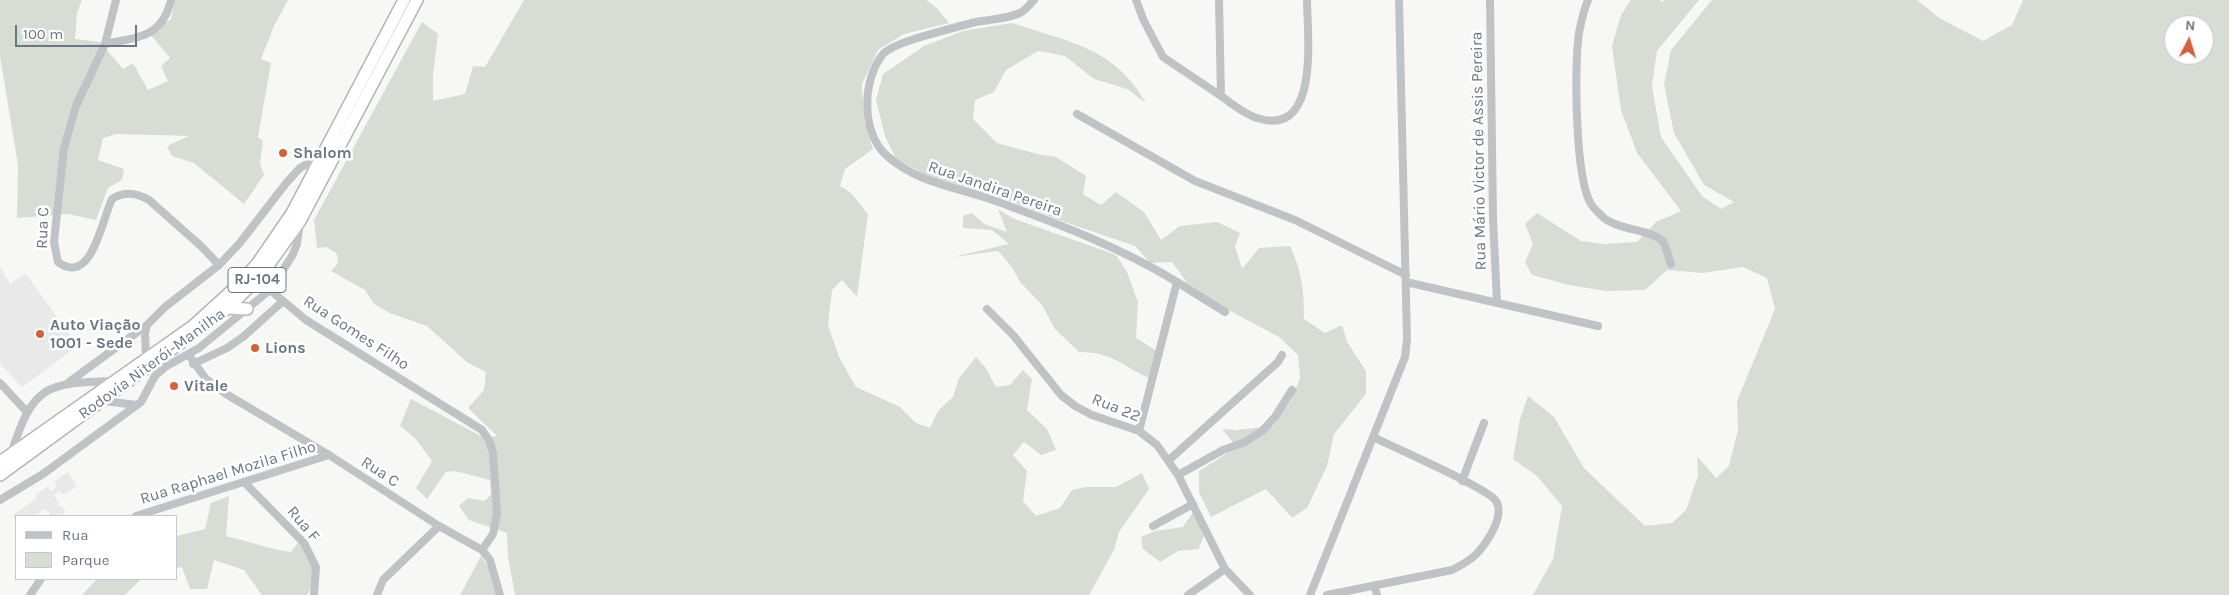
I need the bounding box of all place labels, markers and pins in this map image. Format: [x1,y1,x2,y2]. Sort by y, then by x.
place label: Shalom [293,143,352,163]
marker: Shalom [277,147,289,159]
place label: Auto Viação 1001 - Sede [50,315,141,353]
marker: Auto Viação 1001 - Sede [34,328,46,340]
place label: Lions [265,338,306,358]
marker: Lions [249,342,261,354]
place label: Vitale [184,376,228,396]
marker: Vitale [168,380,180,392]

